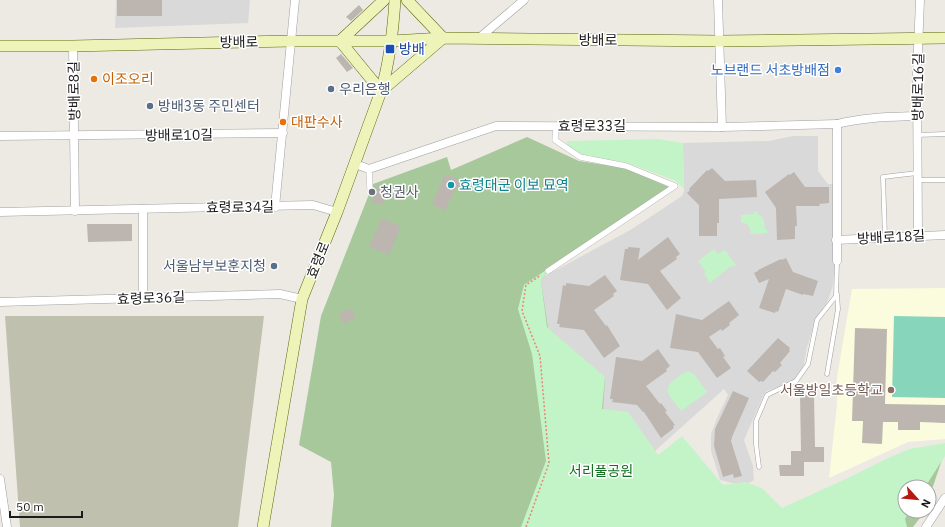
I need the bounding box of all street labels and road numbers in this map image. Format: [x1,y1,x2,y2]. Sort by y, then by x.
street label: 방배로 [579,31,617,49]
street label: 방배로 [220,33,259,51]
street label: 방배로16길 [908,53,928,121]
street label: 방배로8길 [64,61,84,121]
street label: 효령로33길 [558,117,626,135]
street label: 방배로10길 [145,125,213,145]
street label: 효령로34길 [206,197,274,217]
street label: 방배로18길 [856,226,926,248]
street label: 효령로 [302,239,334,281]
street label: 효령로36길 [117,288,185,308]

